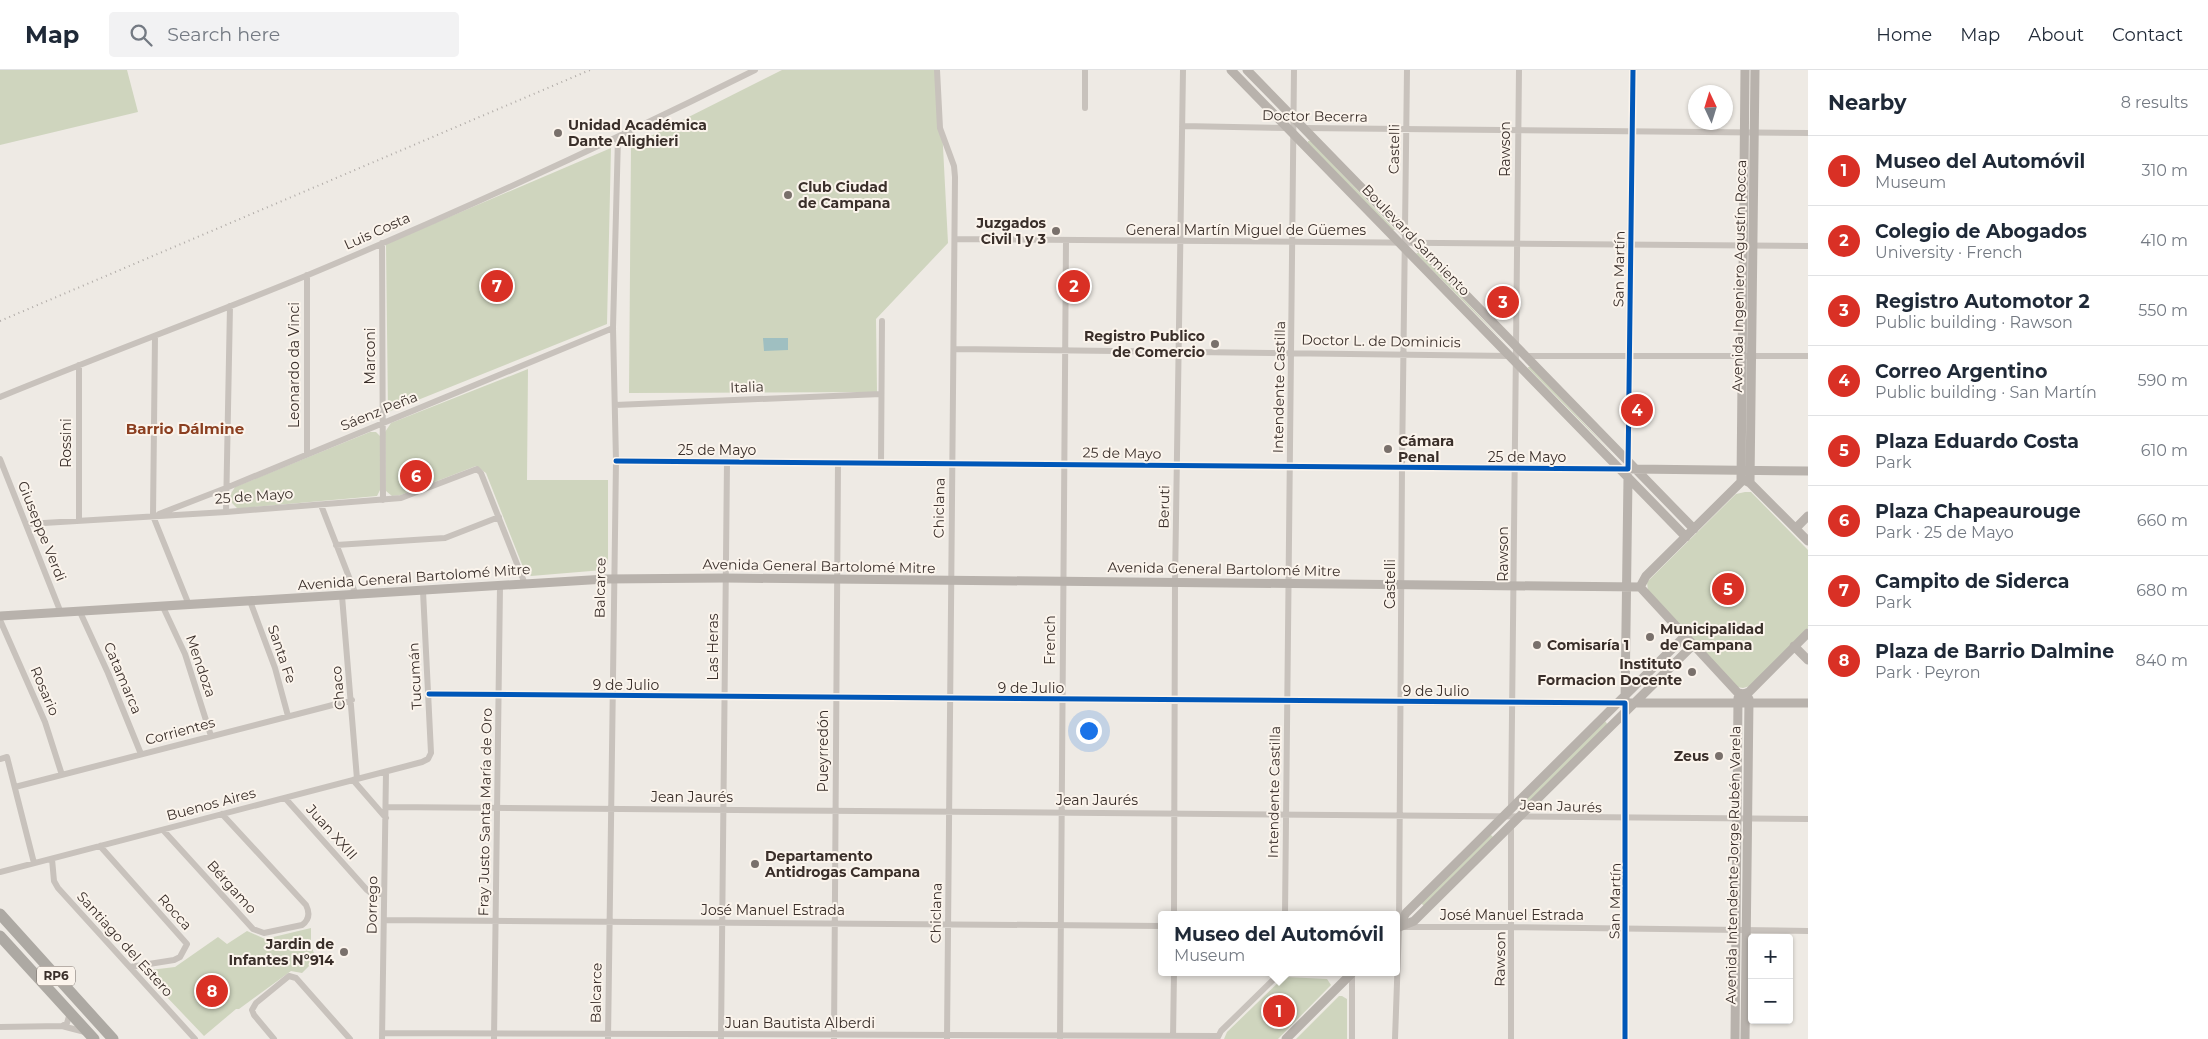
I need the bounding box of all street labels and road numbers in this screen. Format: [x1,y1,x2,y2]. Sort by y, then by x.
street label: Doctor Becerra [1262,106,1368,126]
street label: Rawson [1496,121,1514,177]
street label: Castelli [1385,124,1403,174]
street label: Avenida Ingeniero Agustín Rocca [1728,160,1750,392]
street label: Boulevard Sarmiento [1358,180,1474,300]
street label: Luis Costa [341,208,413,254]
street label: General Martín Miguel de Güemes [1126,221,1366,239]
street label: San Martín [1609,231,1629,307]
street label: Leonardo da Vinci [285,302,303,428]
street label: Intendente Castilla [1269,321,1289,453]
street label: Marconi [361,328,379,384]
street label: Doctor L. de Dominicis [1301,331,1461,351]
street label: Italia [730,377,764,397]
street label: Sáenz Peña [338,387,420,435]
street label: Rossini [57,418,75,468]
street label: 25 de Mayo [678,441,757,459]
street label: 25 de Mayo [1083,443,1162,463]
street label: 25 de Mayo [1488,448,1567,466]
street label: Giuseppe Verdi [14,478,70,584]
street label: Chiclana [929,478,949,538]
street label: 25 de Mayo [214,484,294,508]
street label: Beruti [1155,485,1173,529]
street label: Rawson [1494,526,1512,582]
street label: Avenida General Bartolomé Mitre [702,555,936,577]
street label: Balcarce [590,558,610,618]
street label: Avenida General Bartolomé Mitre [1107,558,1341,580]
street label: Castelli [1381,559,1399,609]
street label: Avenida General Bartolomé Mitre [297,560,531,594]
street label: Las Heras [704,613,722,680]
street label: French [1041,615,1059,665]
street label: Santa Fe [264,622,300,686]
street label: Mendoza [182,632,220,700]
street label: Catamarca [100,639,146,717]
street label: Tucumán [404,642,426,710]
street label: Rosario [27,664,64,719]
street label: Chaco [327,665,349,711]
street label: 9 de Julio [593,676,659,694]
street label: 9 de Julio [998,679,1064,697]
street label: 9 de Julio [1403,682,1469,700]
street label: Fray Justo Santa María de Oro [474,708,496,916]
street label: Pueyrredón [814,710,832,792]
street label: Corrientes [143,713,217,749]
street label: Avenida Intendente Jorge Rubén Varela [1722,725,1744,1005]
street label: Intendente Castilla [1264,726,1284,858]
street label: Buenos Aires [164,783,258,825]
street label: Jean Jaurés [650,788,733,806]
street label: Jean Jaurés [1055,791,1138,809]
street label: Jean Jaurés [1519,796,1602,816]
street label: Juan XXIII [302,800,362,863]
street label: Bérgamo [203,856,261,918]
street label: San Martín [1605,863,1625,939]
street label: Dorrego [362,876,382,934]
street label: Chiclana [926,883,946,943]
street label: Santiago del Estero [73,888,177,1001]
street label: Rocca [154,890,196,934]
street label: José Manuel Estrada [700,901,845,919]
street label: José Manuel Estrada [1439,906,1584,924]
street label: Rawson [1491,931,1509,987]
street label: Balcarce [586,963,606,1023]
road number: RP6 [37,966,75,986]
street label: Juan Bautista Alberdi [724,1014,875,1032]

